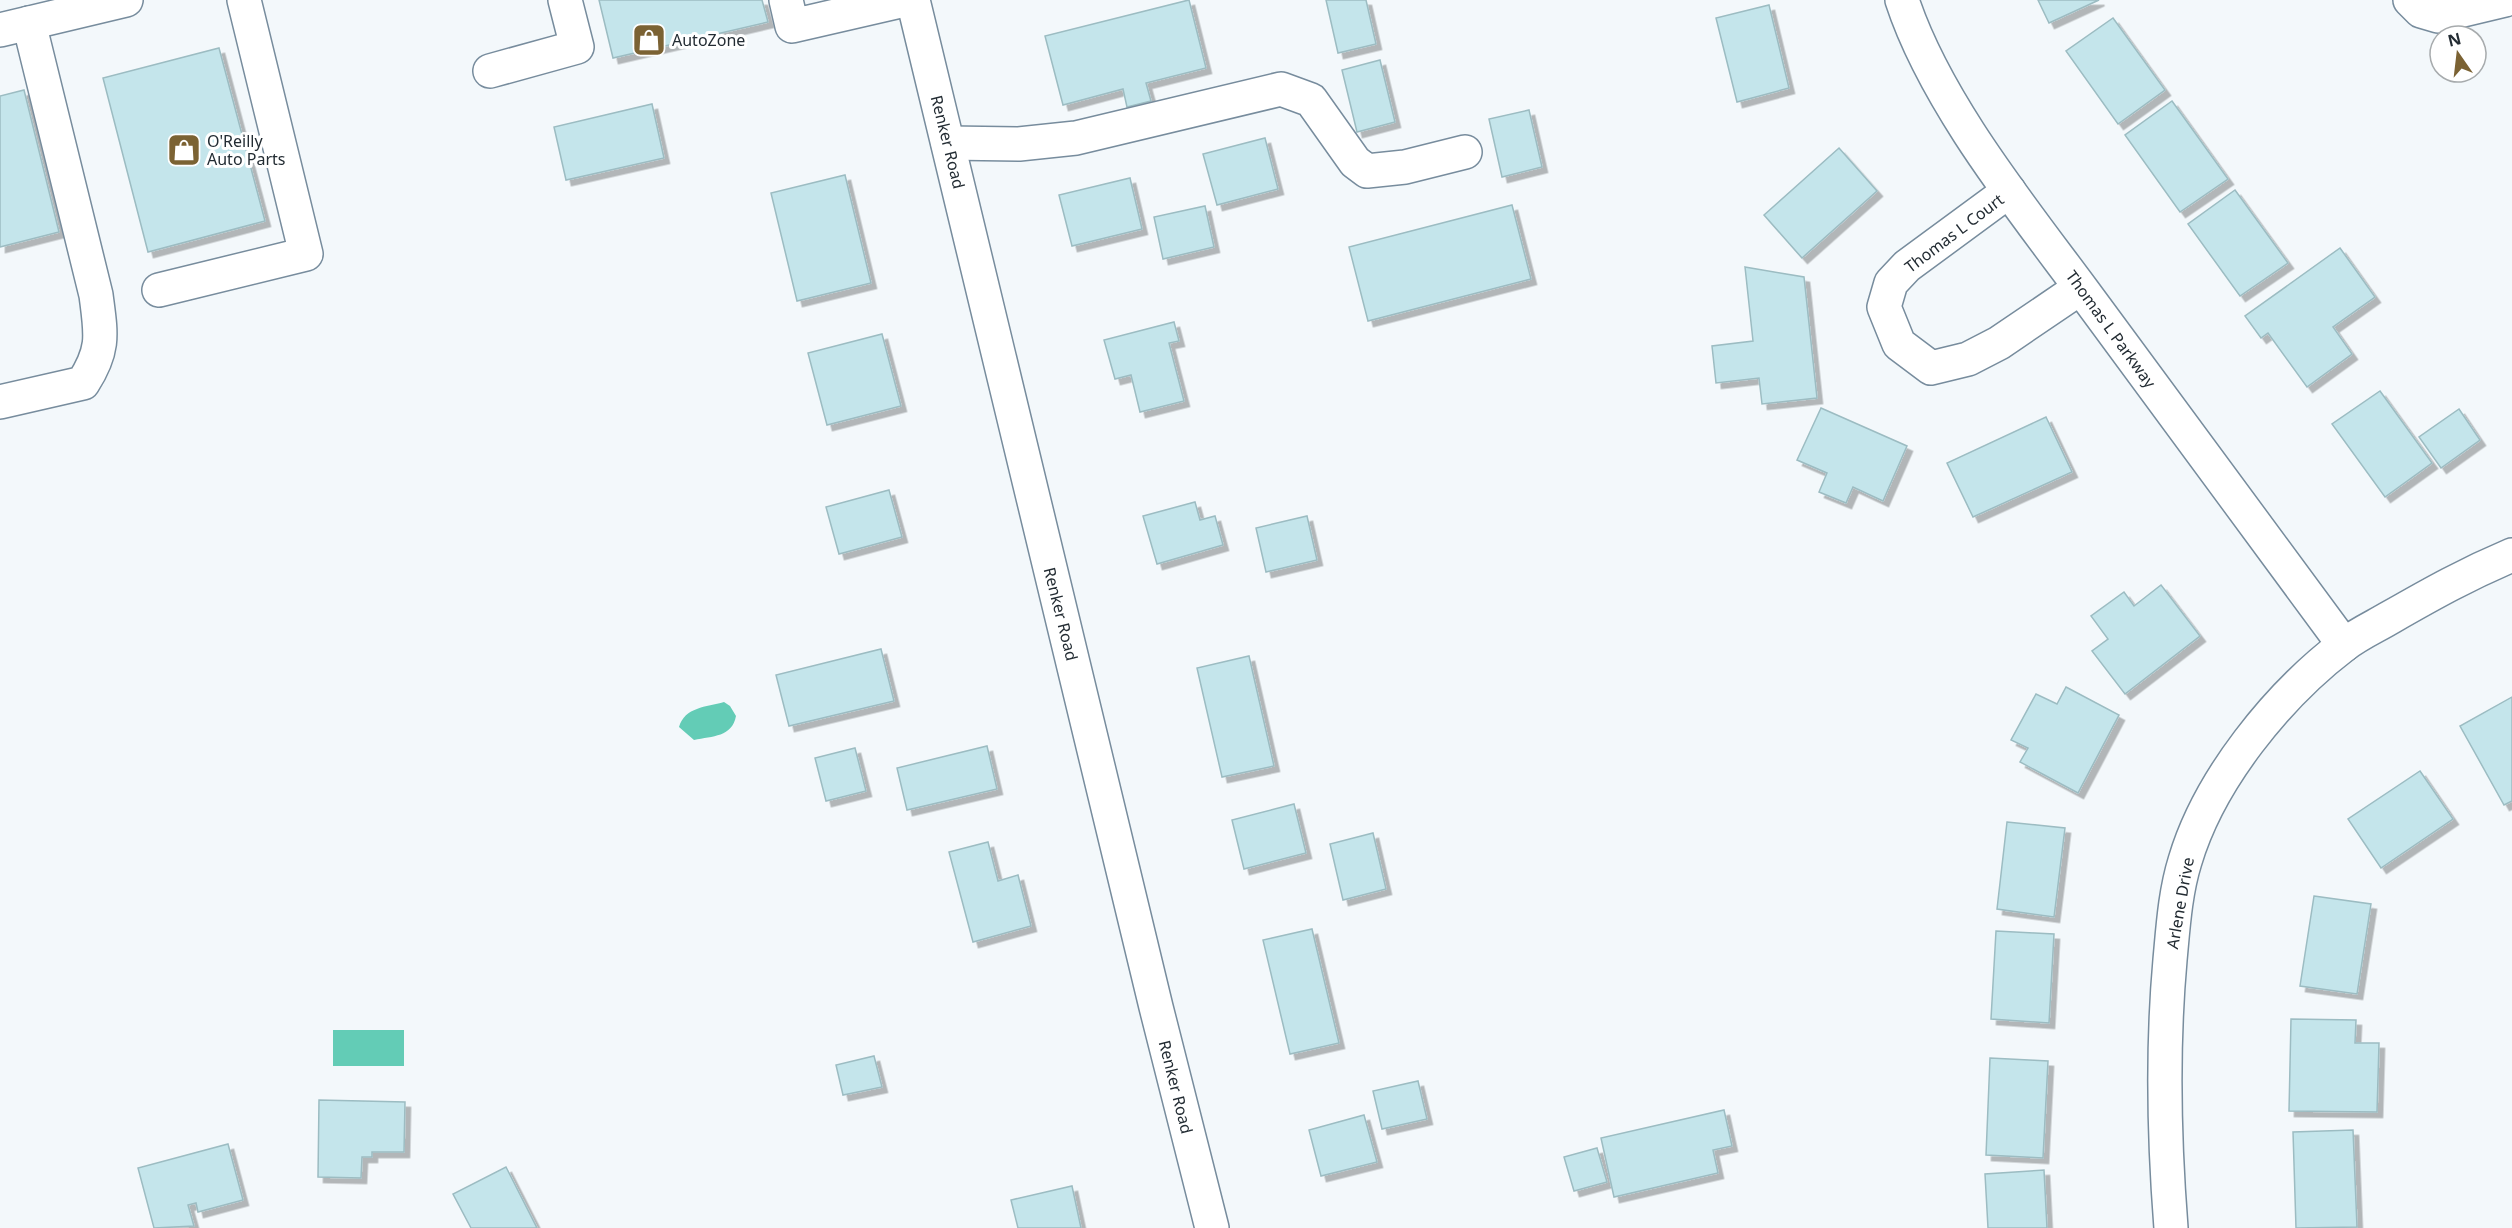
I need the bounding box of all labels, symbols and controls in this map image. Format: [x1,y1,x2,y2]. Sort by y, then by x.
shop icon: AutoZone [631,22,667,58]
north arrow [2428,24,2488,84]
text: N [2445,27,2463,52]
place label: AutoZone [672,29,745,51]
street label: Renker Road [926,93,970,191]
place label: O'Reilly Auto Parts [207,130,285,170]
shop icon: O'Reilly Auto Parts [166,132,202,168]
street label: Thomas L Court [1900,188,2008,278]
street label: Thomas L Parkway [2061,266,2162,393]
street label: Renker Road [1039,565,1083,663]
street label: Arlene Drive [2161,855,2199,951]
street label: Renker Road [1154,1038,1198,1136]

